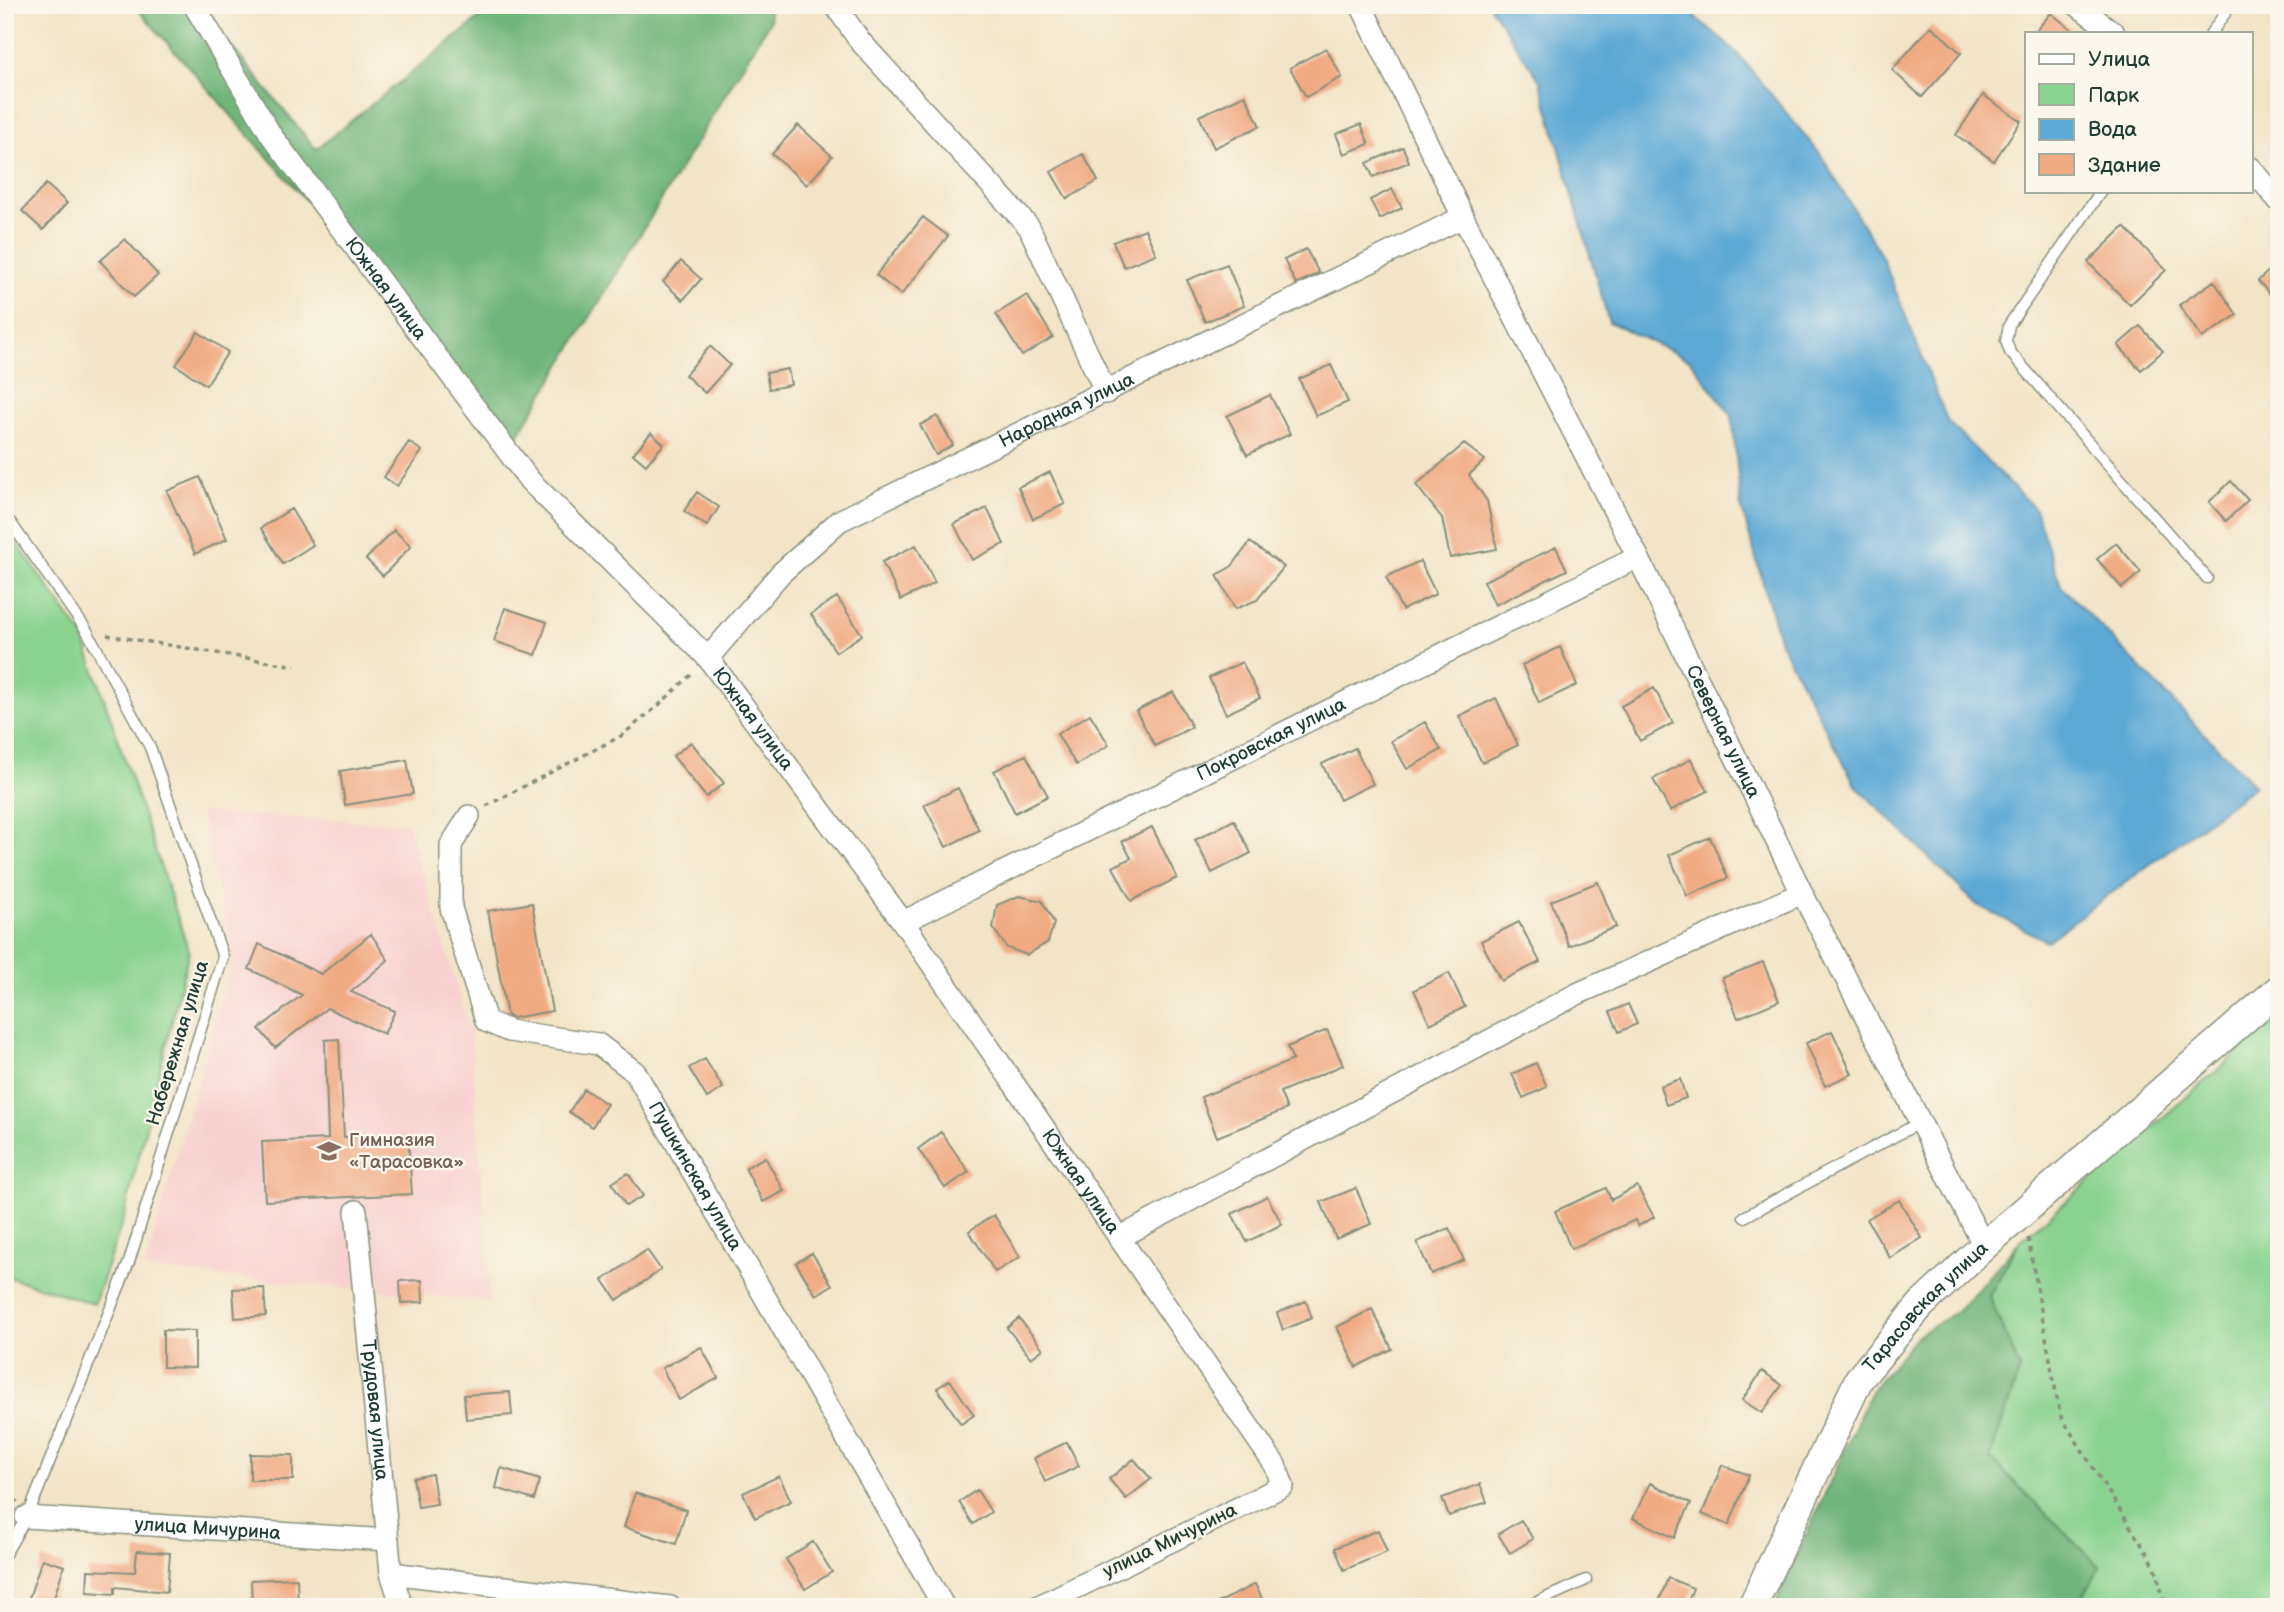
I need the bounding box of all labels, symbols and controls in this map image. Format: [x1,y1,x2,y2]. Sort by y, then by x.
legend [2025,32,2252,192]
text: Улица [2088,47,2151,72]
text: Парк [2088,83,2139,108]
text: Вода [2088,117,2137,142]
text: Здание [2088,153,2161,178]
street label: Южная улица [340,233,432,344]
street label: Народная улица [995,368,1138,453]
street label: Северная улица [1681,661,1765,802]
street label: Южная улица [707,663,799,775]
street label: Покровская улица [1193,693,1349,786]
street label: Набережная улица [142,958,214,1128]
street label: Пушкинская улица [643,1098,747,1254]
street label: Южная улица [1037,1125,1125,1238]
place label: Гимназия «Тарасовка» [349,1129,464,1174]
school or university icon: Гимназия «Тарасовка» [315,1137,343,1165]
street label: Тарасовская улица [1858,1237,1993,1377]
street label: Трудовая улица [357,1339,394,1482]
street label: улица Мичурина [1099,1499,1241,1583]
street label: улица Мичурина [134,1512,281,1545]

